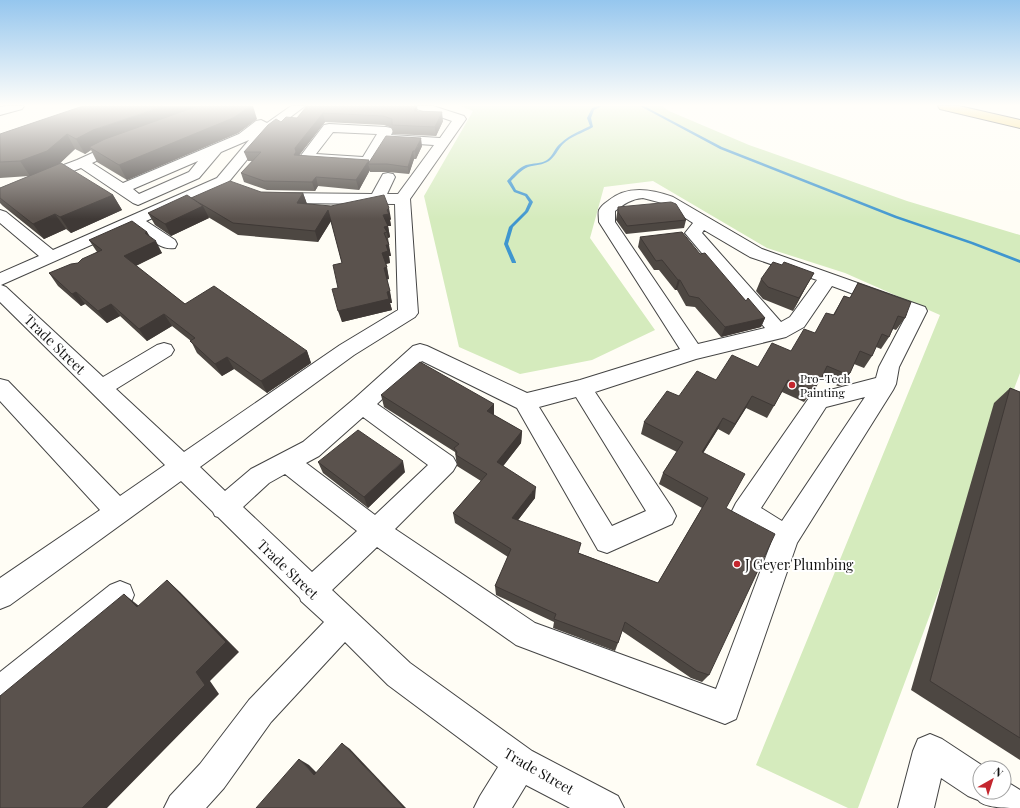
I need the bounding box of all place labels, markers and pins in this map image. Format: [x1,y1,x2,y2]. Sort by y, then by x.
place label: Pro-Tech Painting [800,370,851,400]
marker: Pro-Tech Painting [787,380,797,390]
place label: J Geyer Plumbing [744,555,854,574]
marker: J Geyer Plumbing [732,559,742,569]

